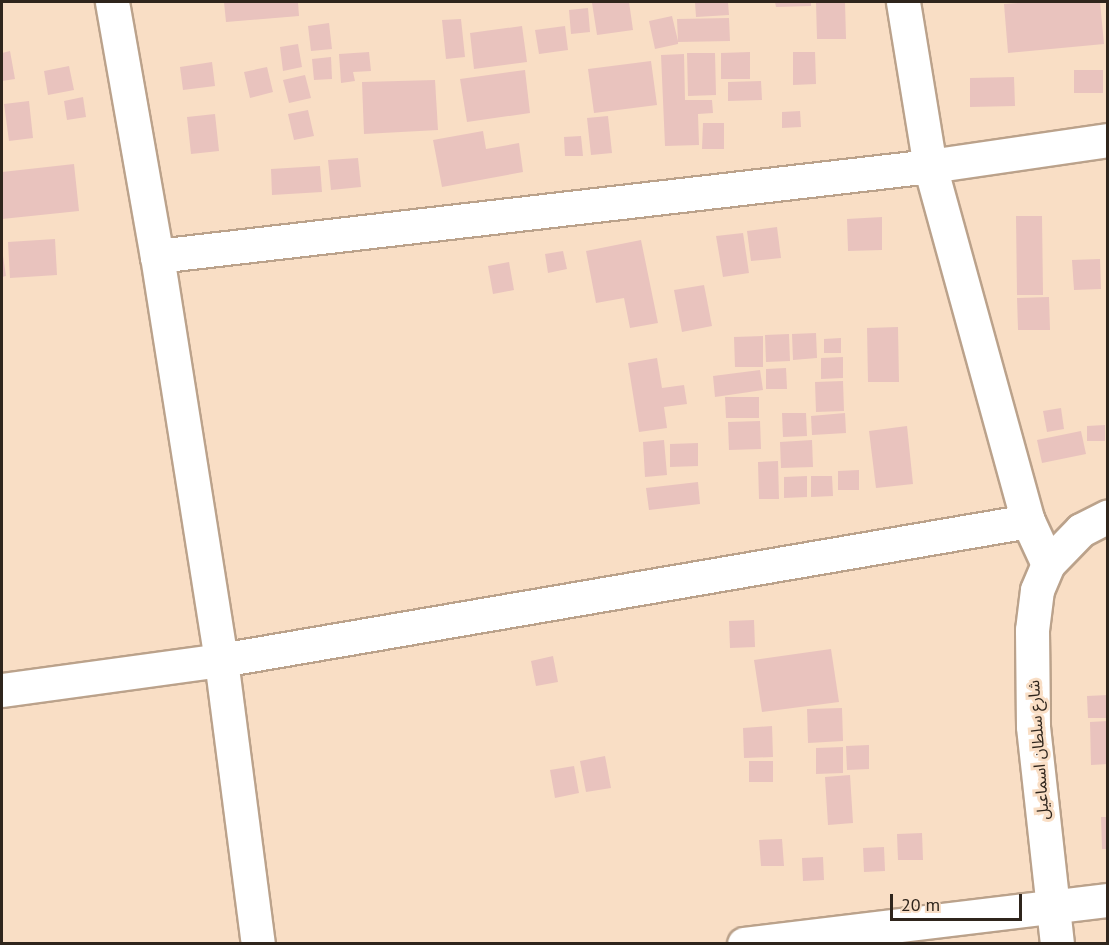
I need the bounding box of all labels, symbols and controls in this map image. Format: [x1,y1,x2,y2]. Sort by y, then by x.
street label: شارع سلطان اسماعيل [1024,680,1052,820]
scale bar [893,882,1025,920]
text: 20 m [901,893,940,916]

